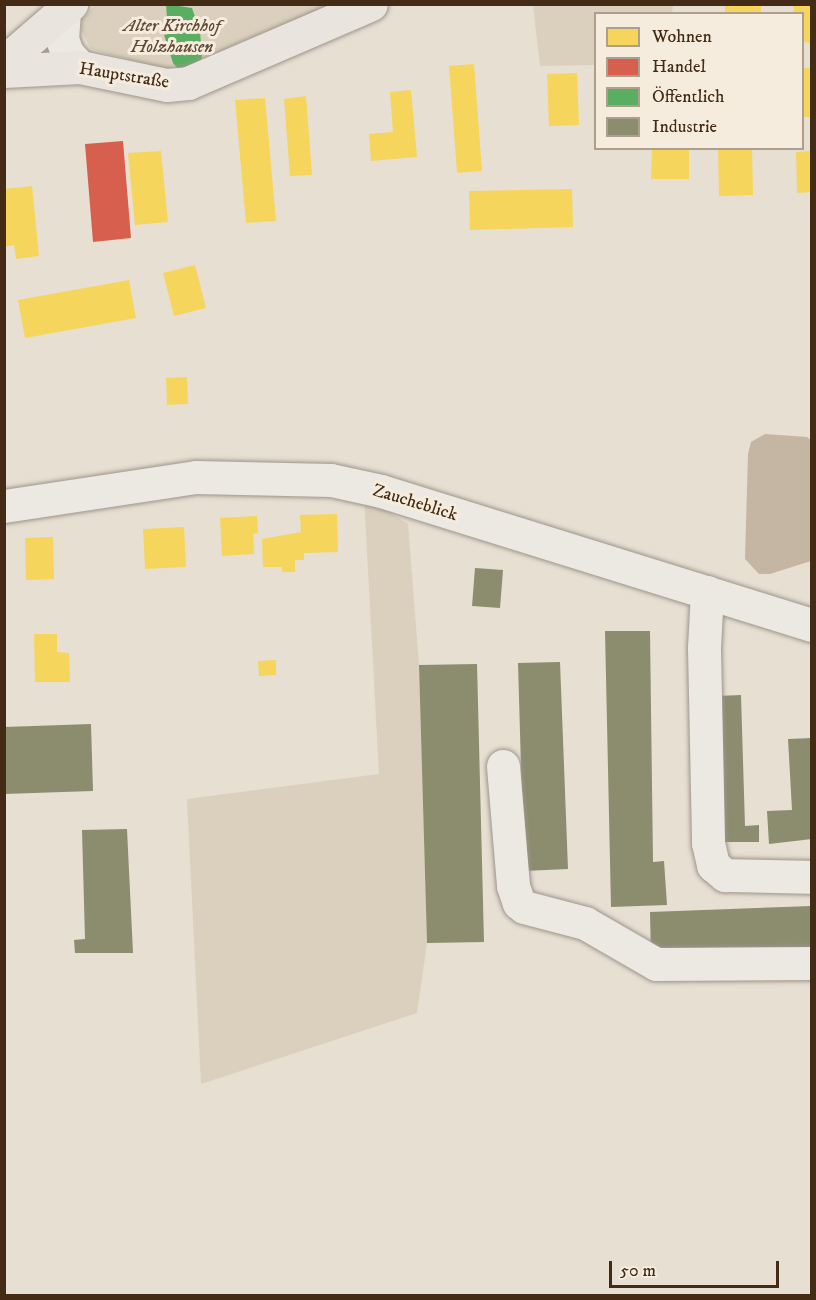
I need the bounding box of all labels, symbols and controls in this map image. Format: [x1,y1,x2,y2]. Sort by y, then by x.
legend [594,12,804,150]
park label: Alter Kirchhof Holzhausen [123,16,221,58]
text: Wohnen [652,26,712,48]
text: Handel [652,56,706,78]
street label: Hauptstraße [78,58,170,94]
text: Öffentlich [652,86,725,108]
text: Industrie [652,116,717,138]
street label: Zaucheblick [370,480,460,526]
scale bar [612,1249,782,1287]
text: 50 m [620,1260,656,1282]

